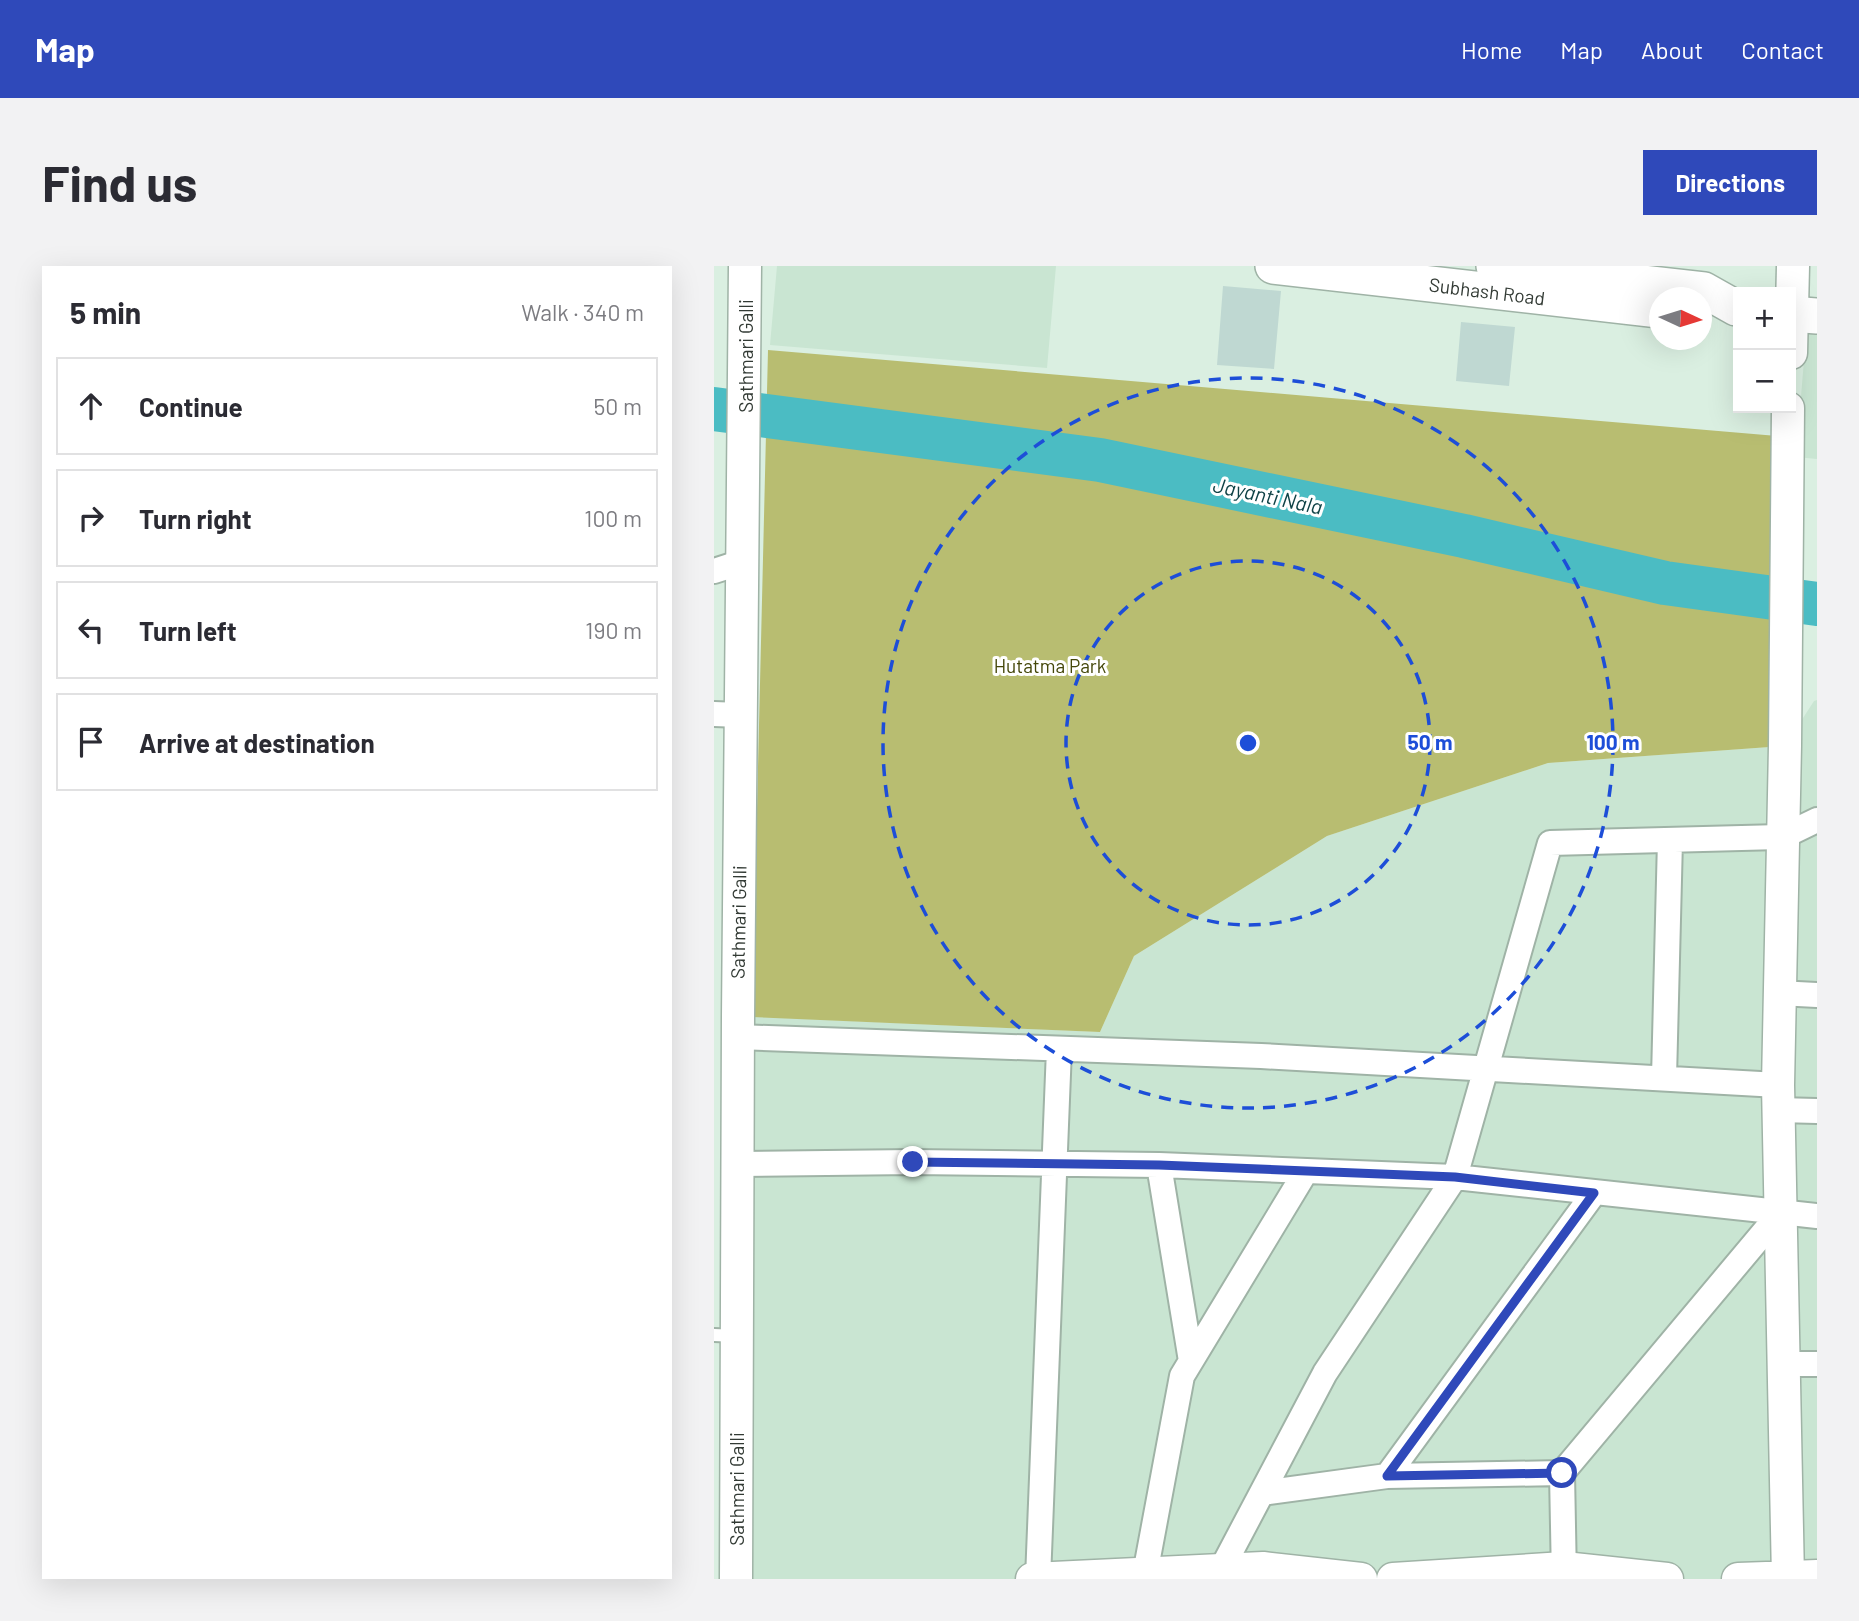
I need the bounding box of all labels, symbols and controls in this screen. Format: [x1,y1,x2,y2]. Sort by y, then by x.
text: Map [35,29,95,69]
text: Home [1461,35,1522,64]
text: Map [1560,35,1603,64]
text: About [1641,35,1703,64]
text: Contact [1741,35,1824,64]
button: Directions [1643,150,1817,215]
text: Find us [42,153,197,212]
street label: Subhash Road [1428,272,1546,310]
north arrow [1649,287,1712,350]
map controls [1733,287,1796,413]
button: + [1733,287,1796,350]
text: 5 min [70,294,141,330]
text: Walk · 340 m [521,298,644,326]
street label: Sathmari Galli [734,299,757,413]
button: − [1733,350,1796,413]
icon: ahead [72,387,110,425]
text: Continue [139,391,243,422]
text: 50 m [594,392,642,420]
water label: Jayanti Nala [1211,471,1325,519]
icon: right [72,499,110,537]
text: Turn right [139,503,252,534]
text: 100 m [584,504,642,532]
icon: left [72,611,110,649]
text: Turn left [139,615,237,646]
text: 190 m [585,616,642,644]
park label: Hutatma Park [994,654,1106,677]
icon: arrive [72,723,110,761]
text: Arrive at destination [139,727,375,758]
text: 50 m [1407,729,1453,754]
text: 100 m [1586,729,1640,754]
centre of rings [1236,731,1260,755]
street label: Sathmari Galli [726,865,750,979]
route end [897,1146,928,1177]
street label: Sathmari Galli [725,1432,748,1546]
route start [1546,1457,1577,1488]

